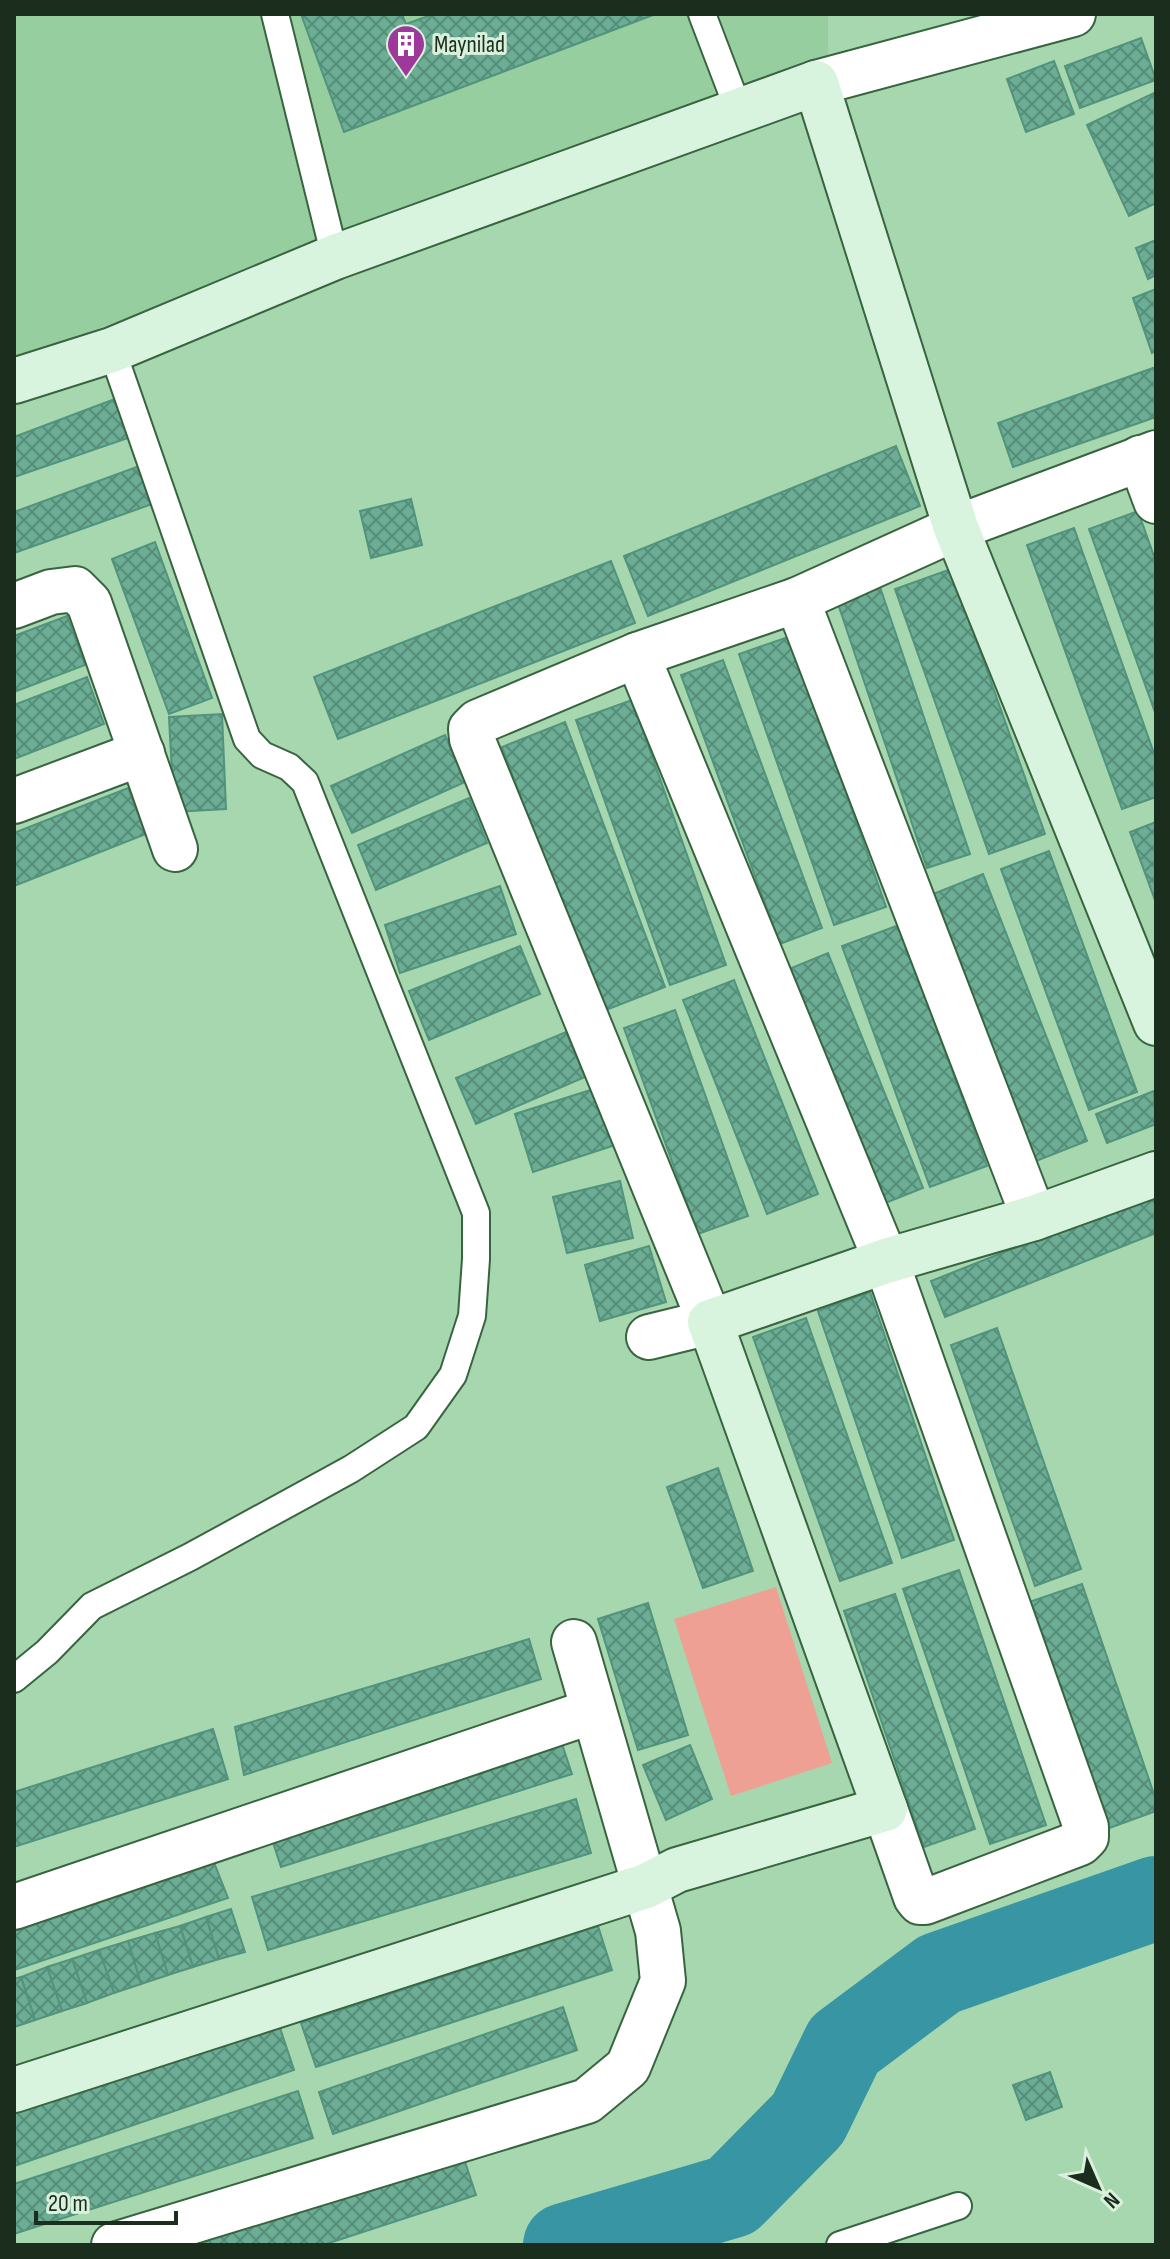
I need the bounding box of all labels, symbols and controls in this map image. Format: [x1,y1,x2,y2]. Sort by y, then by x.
building icon: Maynilad [385,23,427,78]
place label: Maynilad [434,30,505,59]
north arrow [1058,2147,1138,2227]
scale bar [36,2175,176,2225]
text: N [1097,2186,1125,2214]
text: 20 m [48,2189,88,2218]

